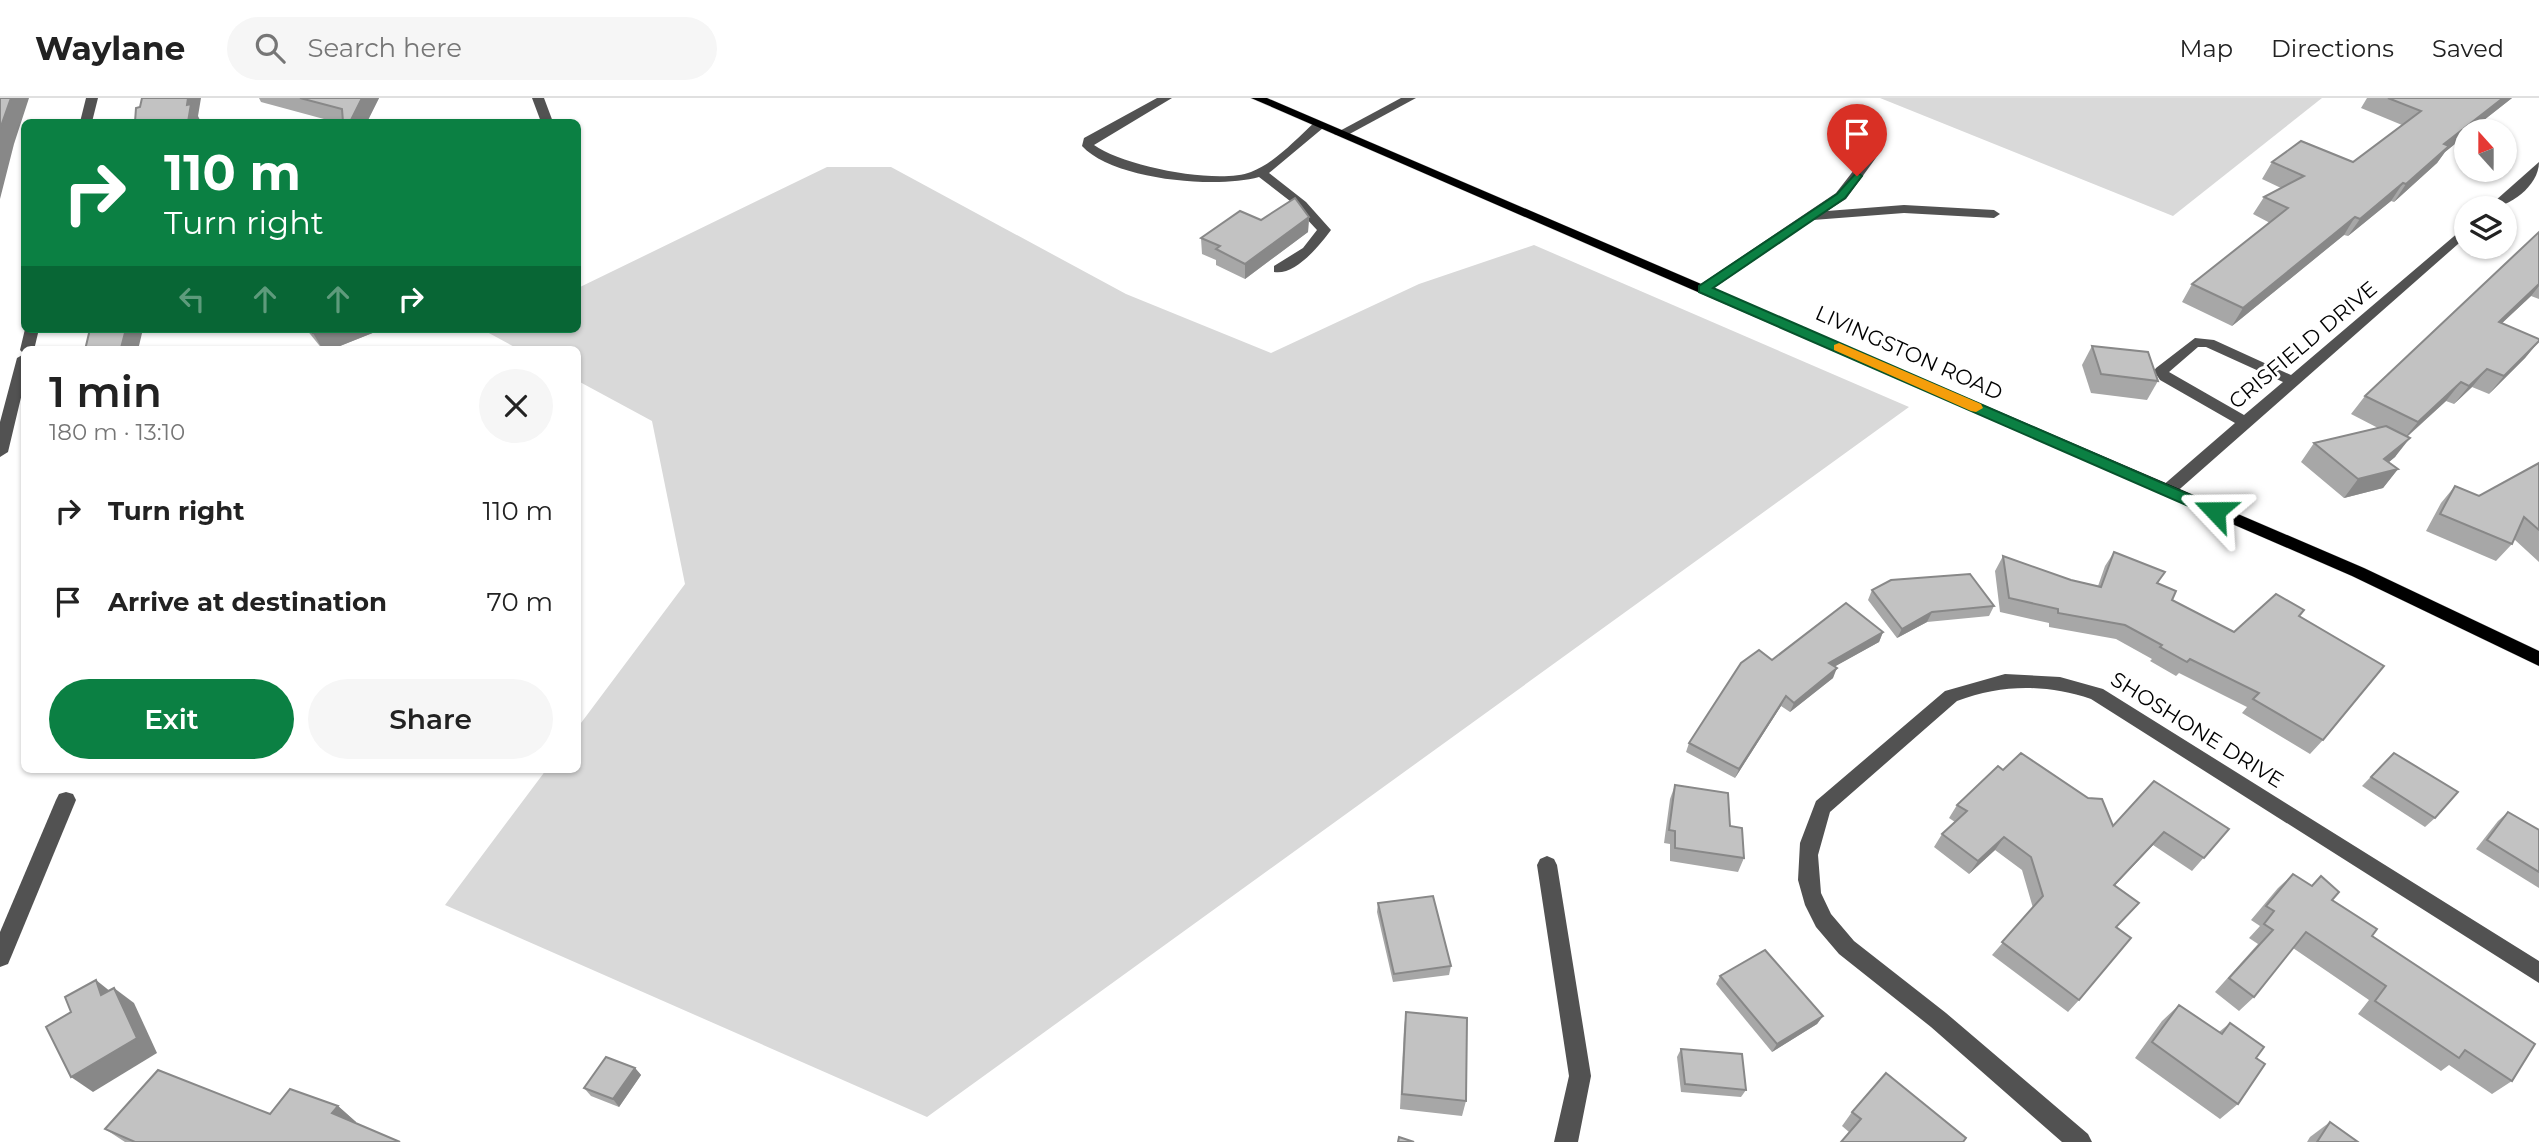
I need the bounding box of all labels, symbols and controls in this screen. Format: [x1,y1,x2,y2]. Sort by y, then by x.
search box [227,17,717,80]
text: Waylane [35,28,185,68]
icon: search [251,29,289,67]
text: Search here [307,32,462,64]
text: Map [2180,34,2233,63]
text: Directions [2271,34,2394,63]
text: Saved [2432,34,2504,63]
pin [1827,104,1887,176]
icon: arrive [1838,115,1876,153]
north arrow [2454,119,2516,182]
map controls [2454,119,2517,259]
text: 110 m [164,143,301,202]
icon: right [49,147,140,238]
button: layers [2454,196,2517,259]
text: Turn right [164,203,324,242]
street label: CRISFIELD DRIVE [2224,276,2382,414]
icon: left [173,280,211,318]
icon: ahead [246,280,284,318]
icon: ahead [319,280,357,318]
icon: right [392,280,430,318]
street label: LIVINGSTON ROAD [1812,300,2007,405]
text: 1 min [49,366,162,418]
button: close [479,369,553,443]
text: 180 m · 13:10 [49,418,185,446]
position arrow [2178,474,2252,548]
icon: right [49,492,87,530]
text: Turn right [108,495,244,527]
text: 110 m [483,495,553,527]
icon: arrive [49,583,87,621]
text: Arrive at destination [108,586,387,618]
text: 70 m [487,586,553,618]
street label: SHOSHONE DRIVE [2106,666,2288,793]
button: Exit [49,679,294,759]
button: Share [308,679,553,759]

